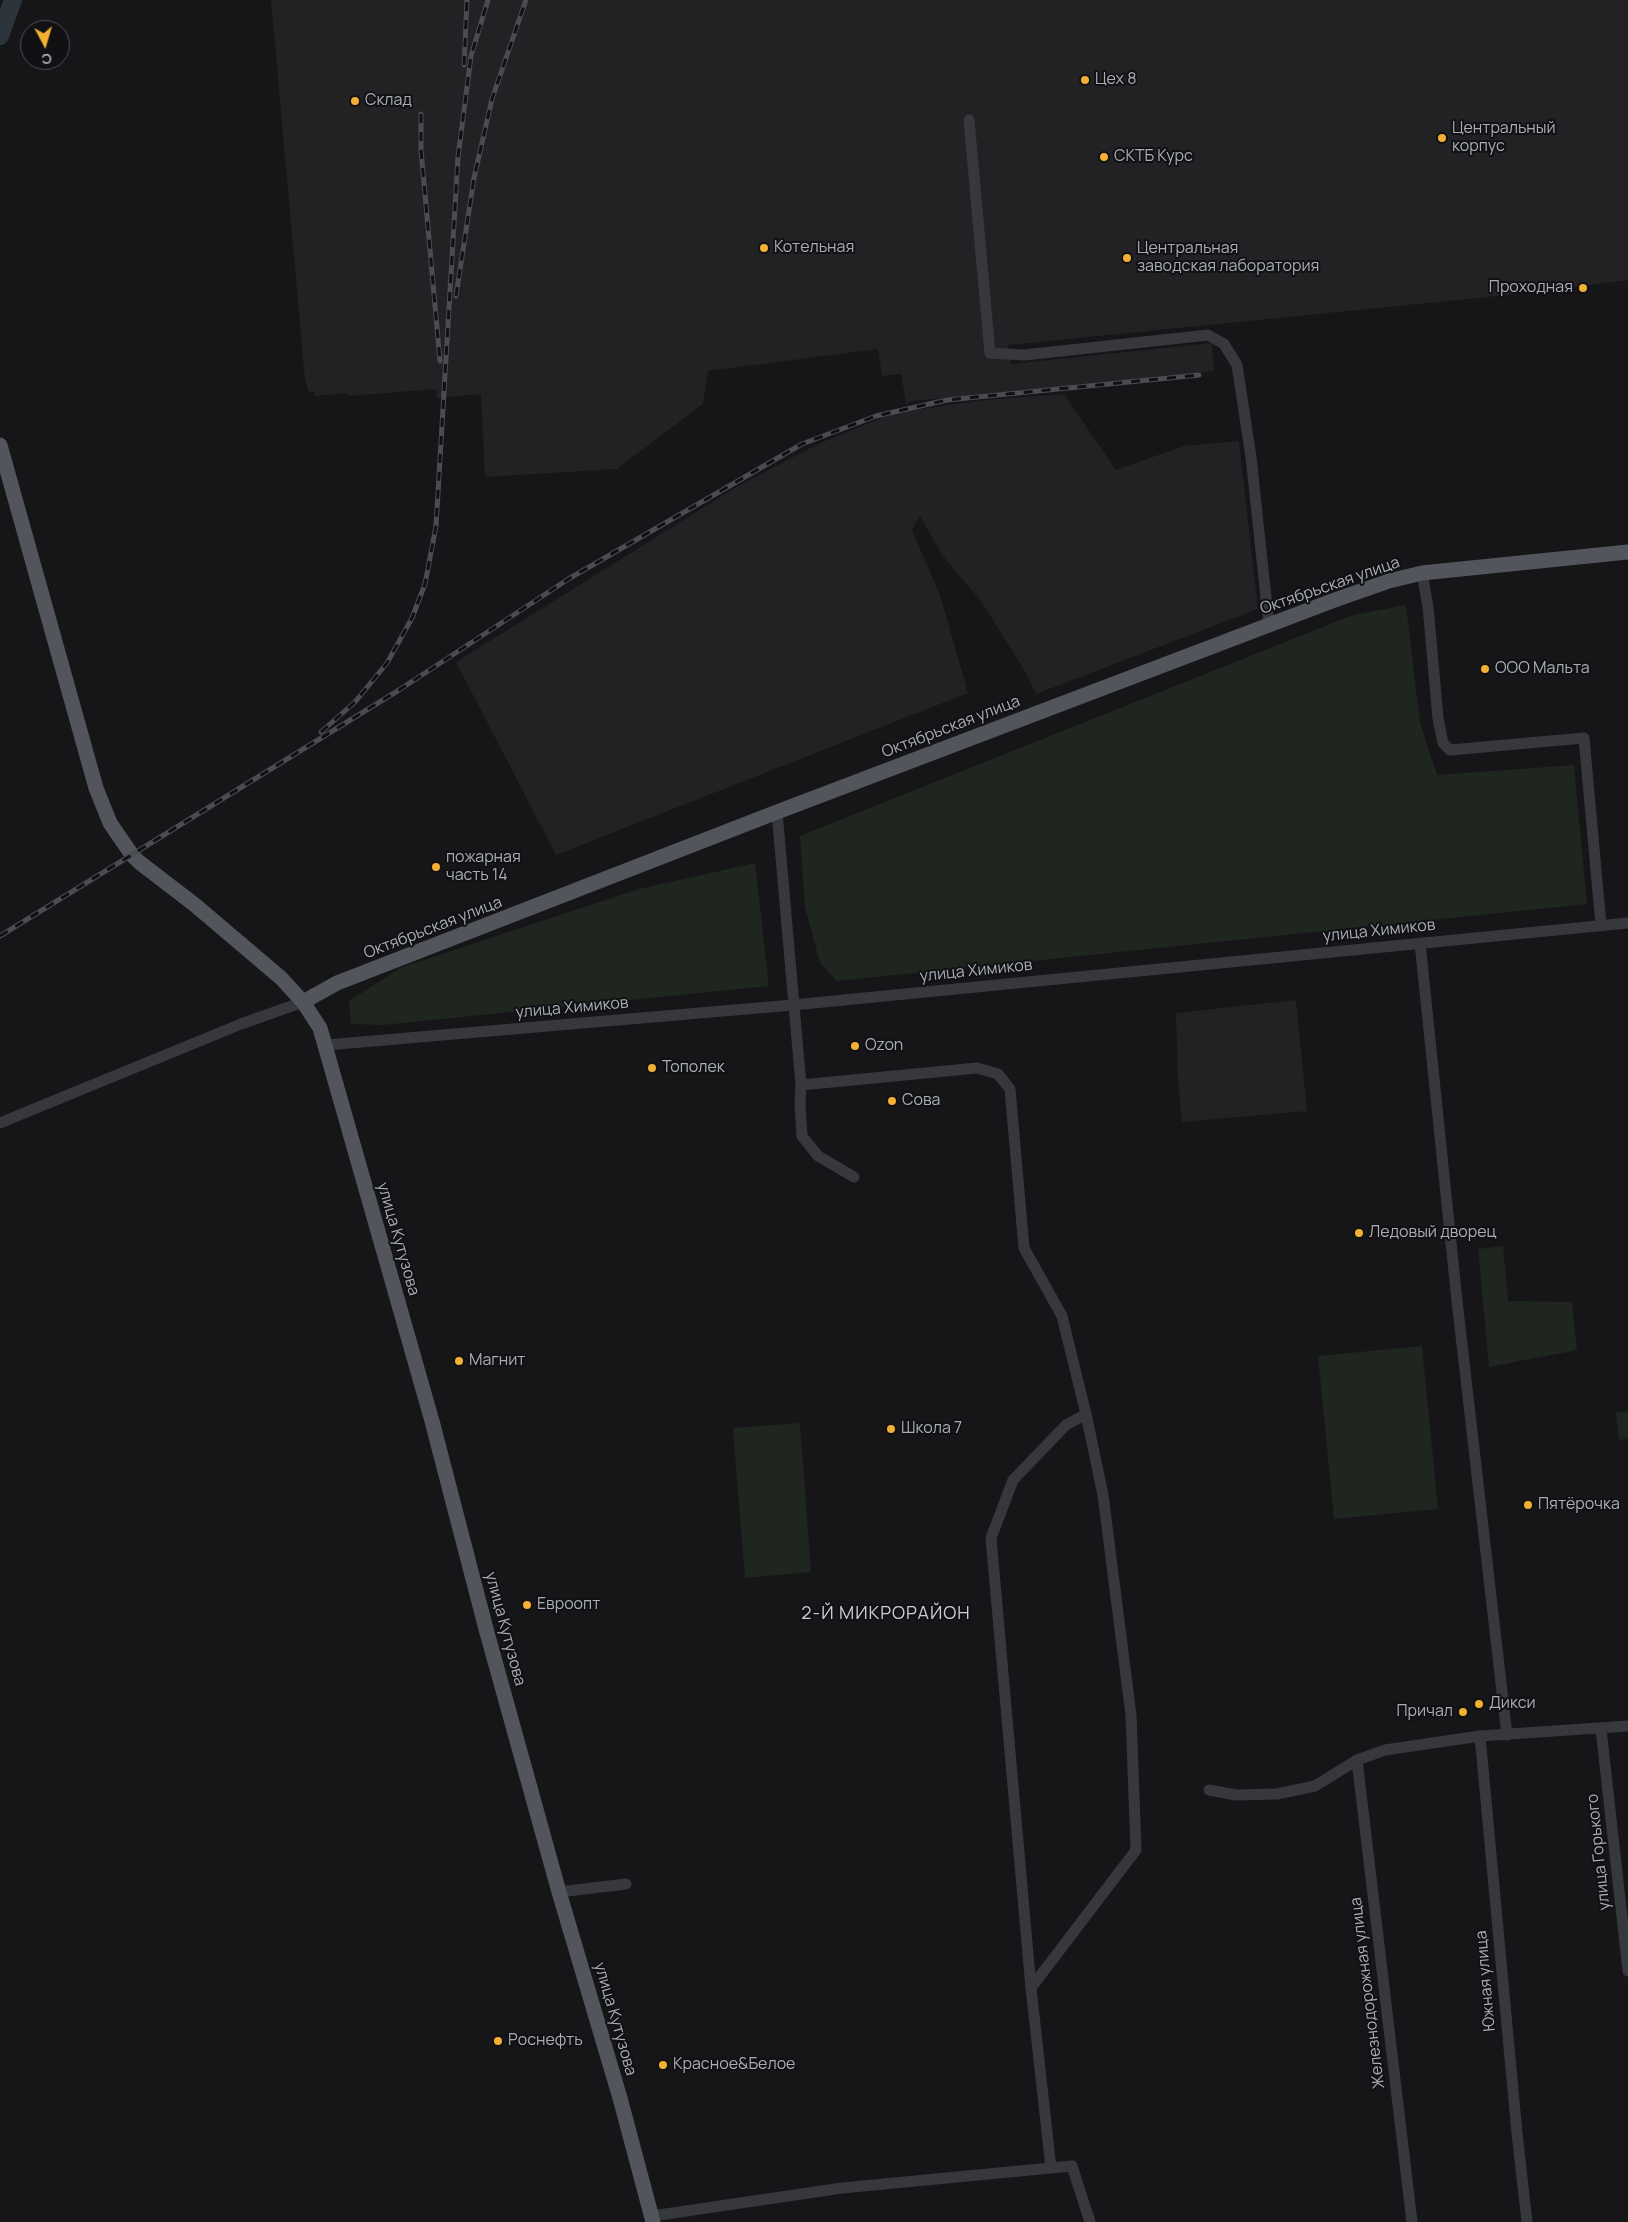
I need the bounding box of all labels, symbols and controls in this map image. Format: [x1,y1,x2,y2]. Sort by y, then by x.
north arrow [20,20,70,70]
text: С [40,49,53,69]
place label: Цех 8 [1095,70,1136,90]
marker: Цех 8 [1079,74,1091,86]
place label: Склад [365,91,412,111]
marker: Склад [349,95,361,107]
place label: Центральный корпус [1452,119,1556,157]
marker: Центральный корпус [1436,132,1448,144]
place label: СКТБ Курс [1114,147,1193,167]
marker: СКТБ Курс [1098,151,1110,163]
place label: Котельная [774,238,854,258]
place label: Центральная заводская лаборатория [1137,239,1319,277]
marker: Котельная [758,242,770,254]
marker: Центральная заводская лаборатория [1121,252,1133,264]
place label: Проходная [1489,278,1573,298]
marker: Проходная [1577,282,1589,294]
street label: Октябрьская улица [1258,553,1402,619]
place label: ООО Мальта [1495,659,1590,679]
marker: ООО Мальта [1479,663,1491,675]
street label: Октябрьская улица [879,692,1023,762]
place label: пожарная часть 14 [446,848,521,886]
marker: пожарная часть 14 [430,861,442,873]
street label: Октябрьская улица [361,893,505,963]
street label: улица Химиков [1322,916,1436,946]
street label: улица Химиков [919,956,1033,986]
street label: улица Химиков [515,994,629,1022]
place label: Ozon [865,1036,903,1056]
marker: Ozon [849,1040,861,1052]
place label: Тополек [662,1058,725,1078]
marker: Тополек [646,1062,658,1074]
place label: Сова [902,1091,940,1111]
marker: Сова [886,1095,898,1107]
street label: улица Кутузова [373,1180,423,1298]
place label: Ледовый дворец [1369,1223,1496,1243]
marker: Ледовый дворец [1353,1227,1365,1239]
place label: Магнит [469,1351,525,1371]
marker: Магнит [453,1355,465,1367]
place label: Школа 7 [901,1419,962,1439]
marker: Школа 7 [885,1423,897,1435]
place label: Пятёрочка [1538,1495,1620,1515]
marker: Пятёрочка [1522,1499,1534,1511]
street label: улица Кутузова [481,1570,529,1688]
place label: Евроопт [537,1595,600,1615]
marker: Евроопт [521,1599,533,1611]
district label: 2-Й МИКРОРАЙОН [800,1603,972,1625]
place label: Дикси [1489,1694,1536,1714]
marker: Дикси [1473,1698,1485,1710]
place label: Причал [1397,1702,1453,1722]
marker: Причал [1457,1706,1469,1718]
street label: улица Горького [1583,1793,1615,1911]
street label: Железнодорожная улица [1347,1896,1389,2090]
street label: Южная улица [1472,1930,1500,2032]
street label: улица Кутузова [590,1960,640,2078]
place label: Роснефть [508,2031,583,2051]
marker: Роснефть [492,2035,504,2047]
place label: Красное&Белое [673,2055,795,2075]
marker: Красное&Белое [657,2059,669,2071]

